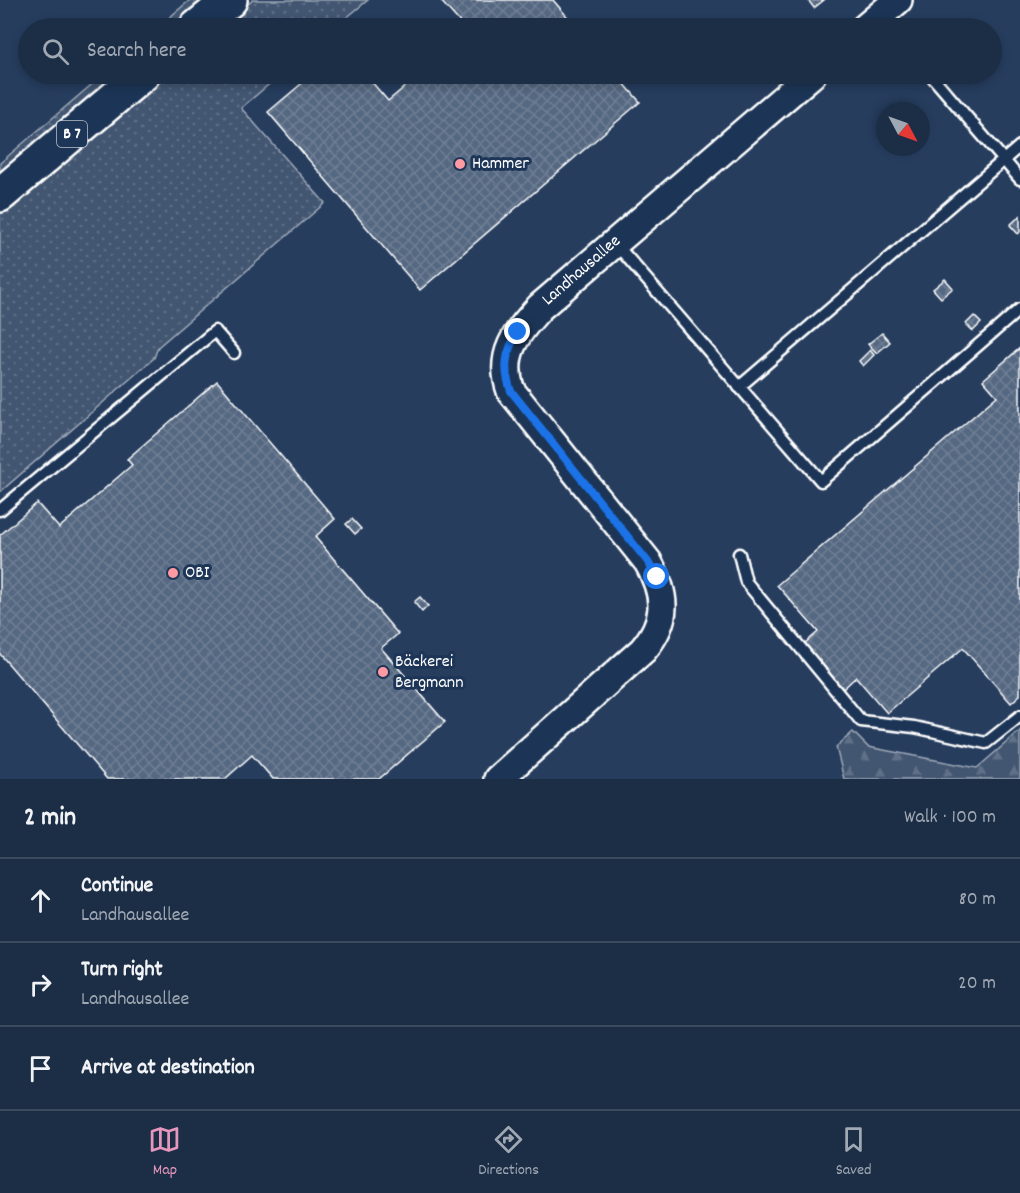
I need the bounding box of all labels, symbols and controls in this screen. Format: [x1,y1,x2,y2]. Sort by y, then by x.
search box [18,18,1002,84]
icon: search [39,35,72,68]
text: Search here [87,36,186,67]
north arrow [876,102,930,156]
road number: B 7 [57,121,87,147]
place label: Hammer [472,152,529,177]
marker: Hammer [453,157,467,171]
street label: Landhausallee [537,230,627,312]
route end [504,318,530,344]
place label: OBI [185,561,210,586]
route start [643,563,669,589]
marker: OBI [166,566,180,580]
place label: Bäckerei Bergmann [395,650,463,696]
marker: Bäckerei Bergmann [376,665,390,679]
text: 2 min [24,800,76,837]
text: Walk · 100 m [904,804,996,832]
text: Continue [81,871,153,902]
icon: ahead [24,884,57,917]
text: 80 m [959,886,996,914]
text: Landhausallee [81,902,189,930]
text: Turn right [81,955,163,986]
icon: right [24,968,57,1001]
text: 20 m [958,970,996,998]
text: Landhausallee [81,986,189,1014]
icon: arrive [24,1052,57,1085]
text: Arrive at destination [81,1053,255,1084]
tab: Map [148,1123,181,1182]
tab: Directions [478,1123,539,1182]
tab: Saved [836,1123,872,1182]

